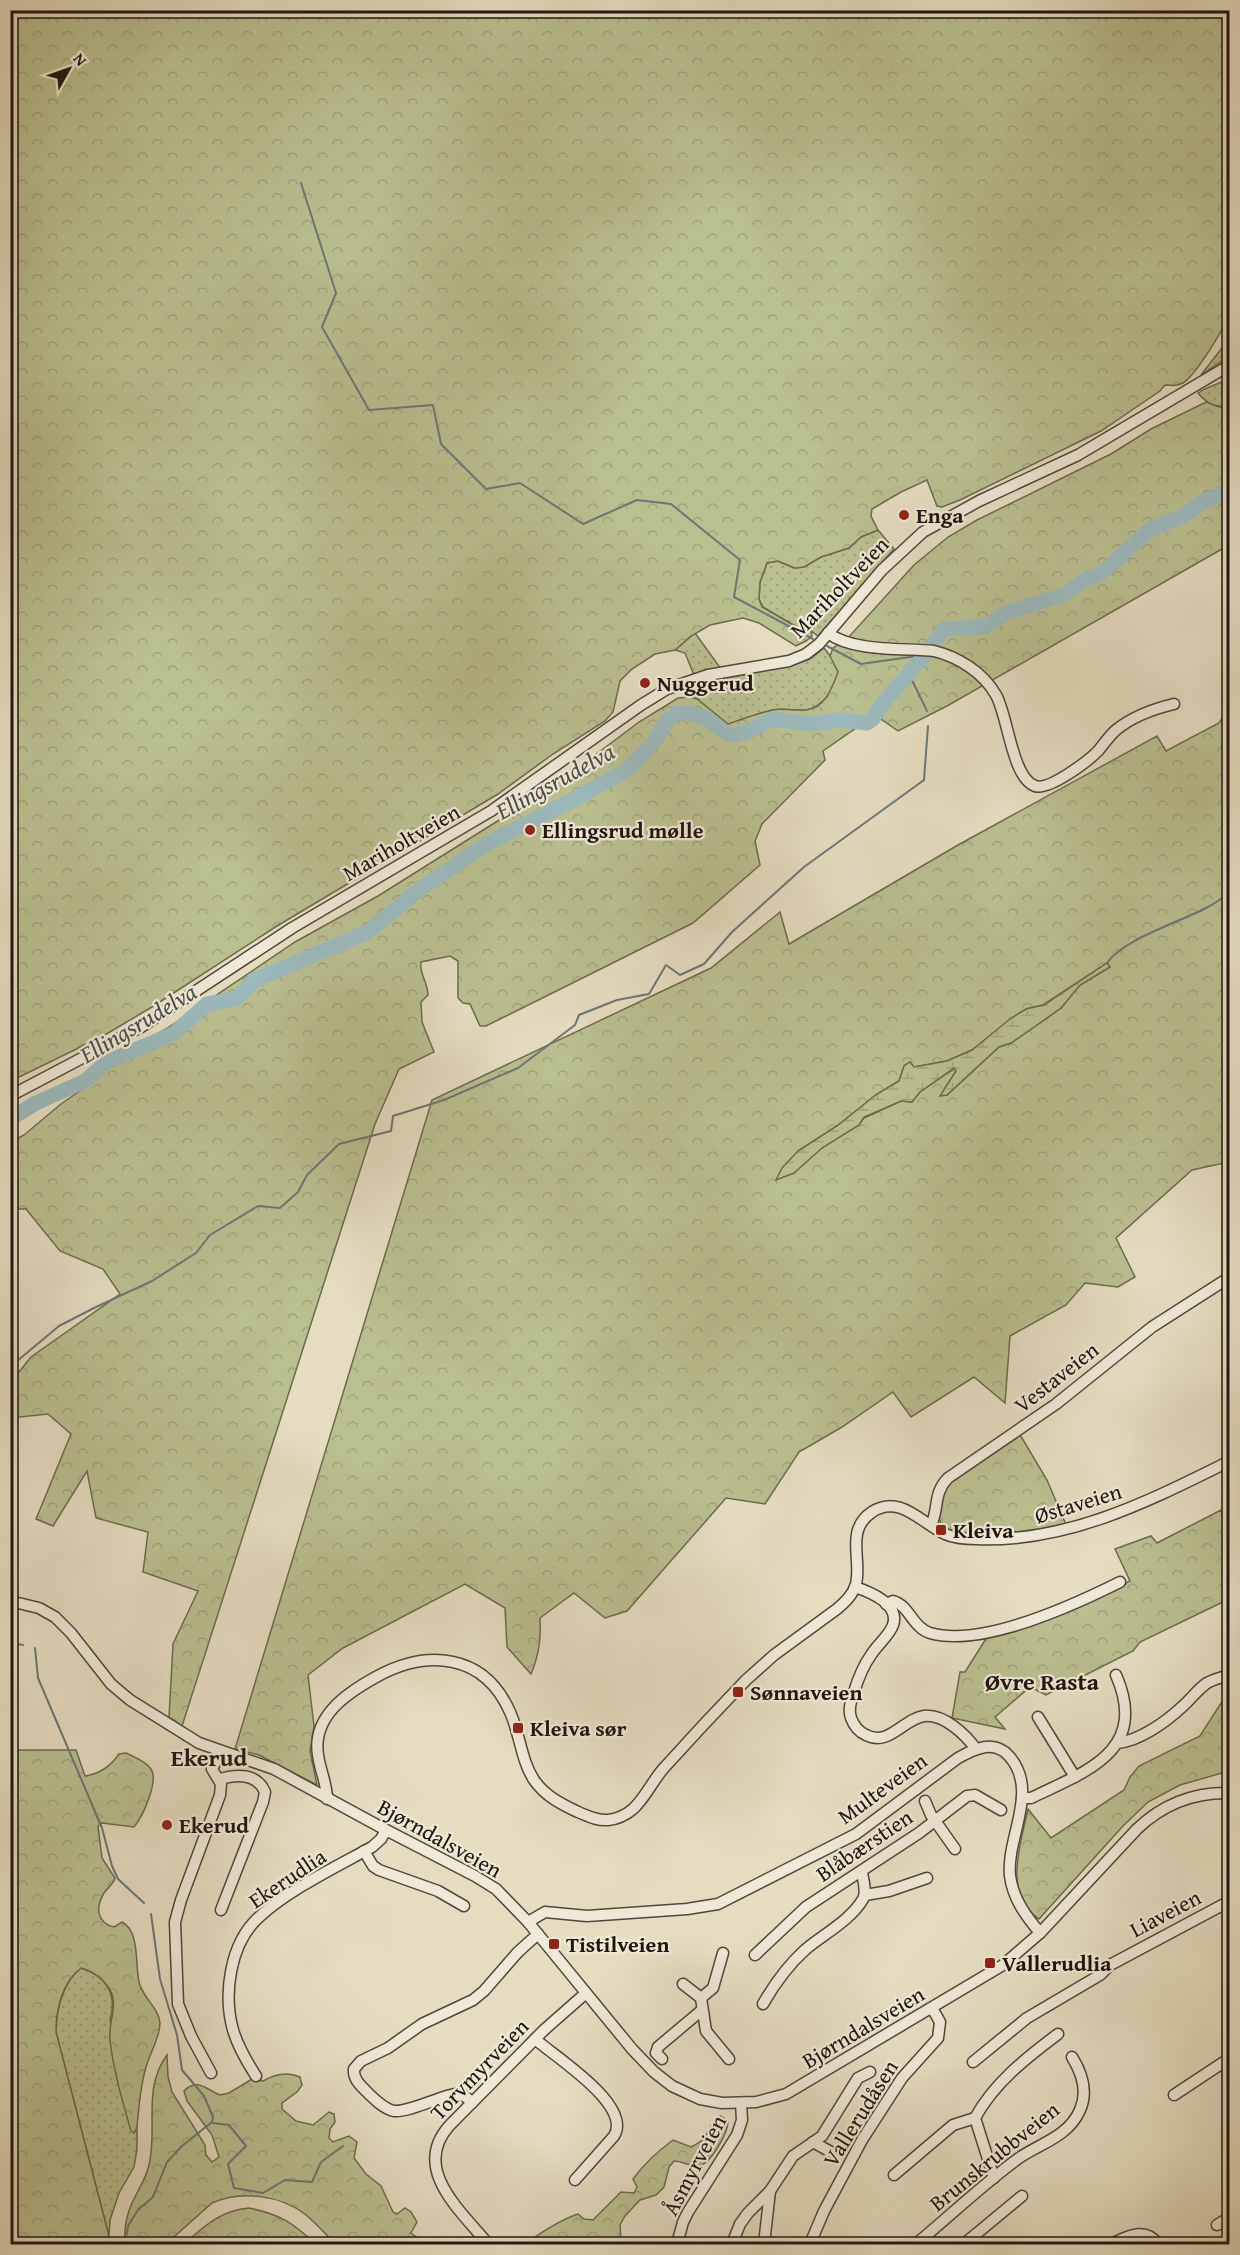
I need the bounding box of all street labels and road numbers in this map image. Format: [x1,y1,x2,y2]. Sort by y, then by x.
street label: Mariholtveien [782,528,896,645]
street label: Mariholtveien [336,795,466,889]
street label: Vestaveien [1007,1333,1106,1420]
street label: Østaveien [1031,1474,1126,1531]
street label: Multeveien [831,1744,934,1831]
street label: Bjørndalsveien [372,1791,509,1886]
street label: Blåbærstien [809,1801,919,1889]
street label: Ekerudlia [242,1840,333,1916]
street label: Liaveien [1124,1881,1207,1945]
street label: Bjørndalsveien [796,1977,931,2076]
street label: Torvmyrveien [422,2011,536,2127]
street label: Vallerudåsen [814,2053,906,2173]
street label: Brunskrubbveien [922,2093,1066,2218]
street label: Åsmyrveien [654,2109,734,2221]

